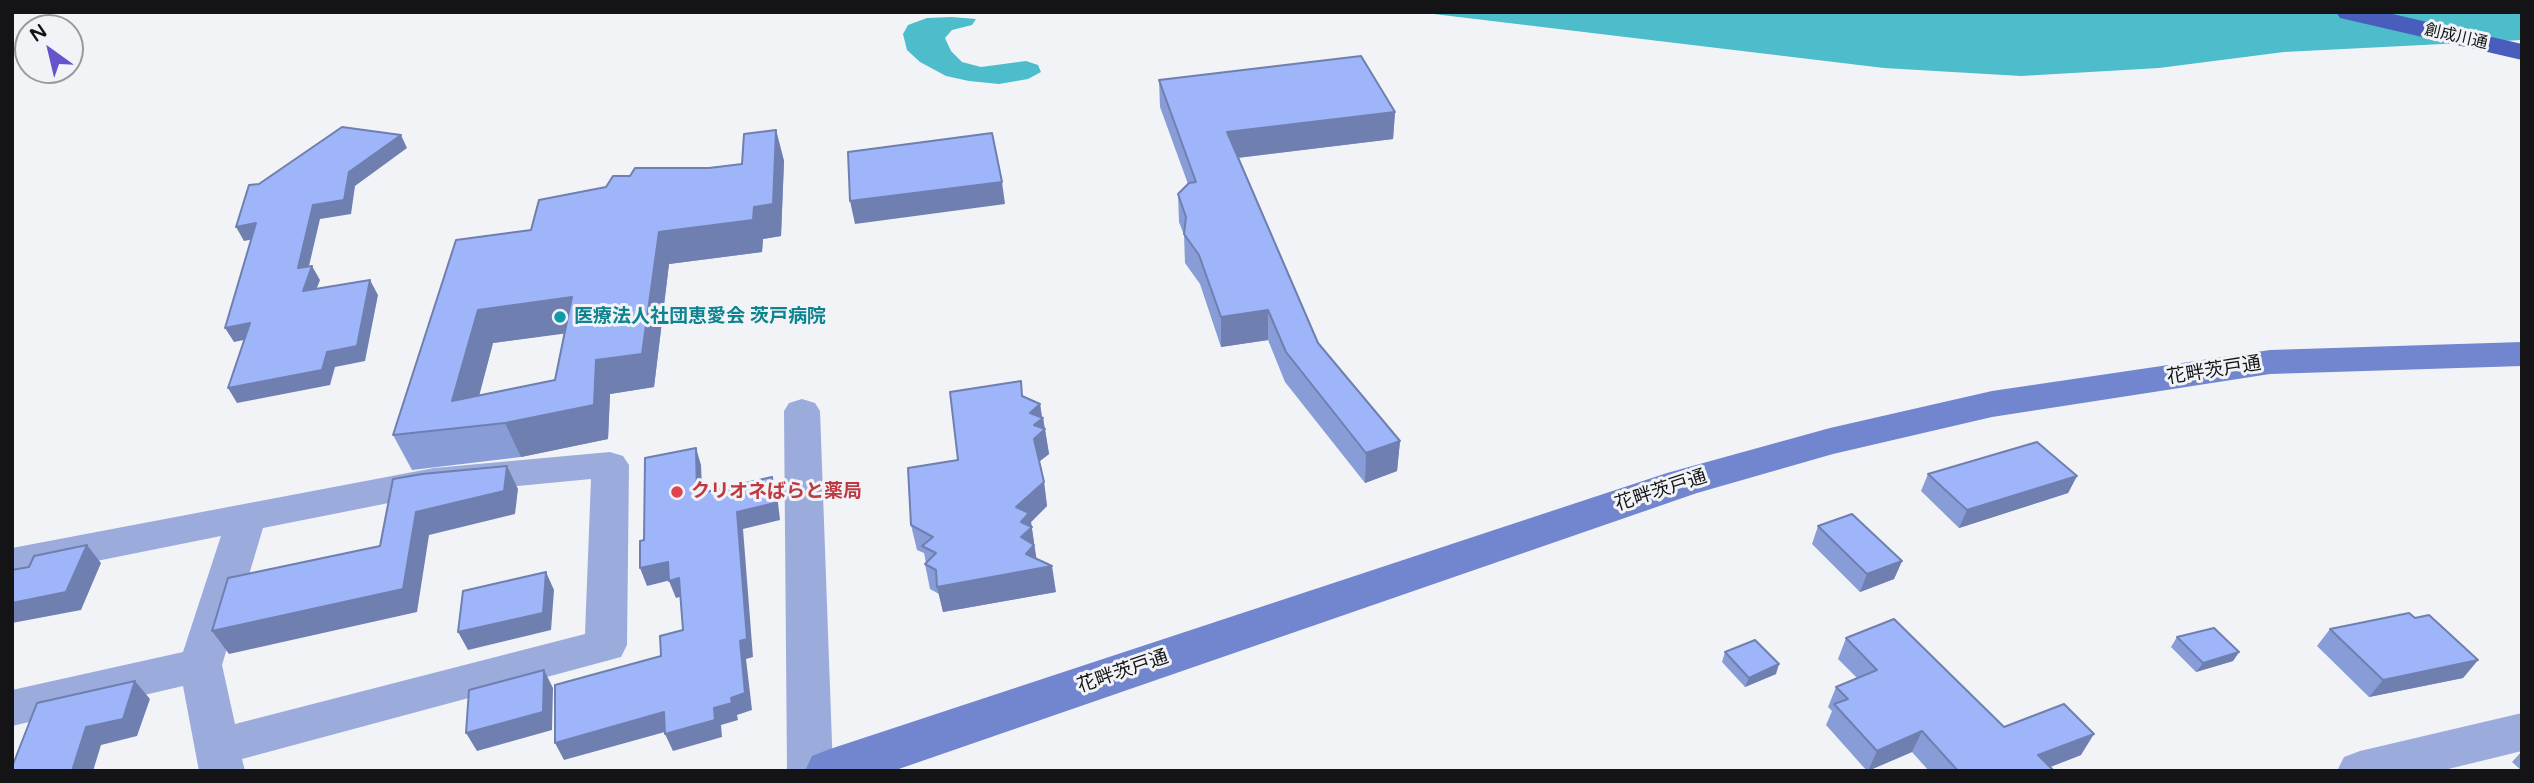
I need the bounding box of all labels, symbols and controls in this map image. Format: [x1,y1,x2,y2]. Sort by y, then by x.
north arrow [14,14,84,84]
text: N [26,20,51,47]
street label: 創成川通 [2423,20,2489,54]
place label: 医療法人社団恵愛会 茨戸病院 [574,306,826,328]
marker: 医療法人社団恵愛会 茨戸病院 [552,309,568,325]
street label: 花畔茨戸通 [2165,352,2263,390]
street label: 花畔茨戸通 [1612,465,1710,517]
place label: クリオネばらと薬局 [691,481,862,503]
marker: クリオネばらと薬局 [669,484,685,500]
street label: 花畔茨戸通 [1074,646,1172,698]

